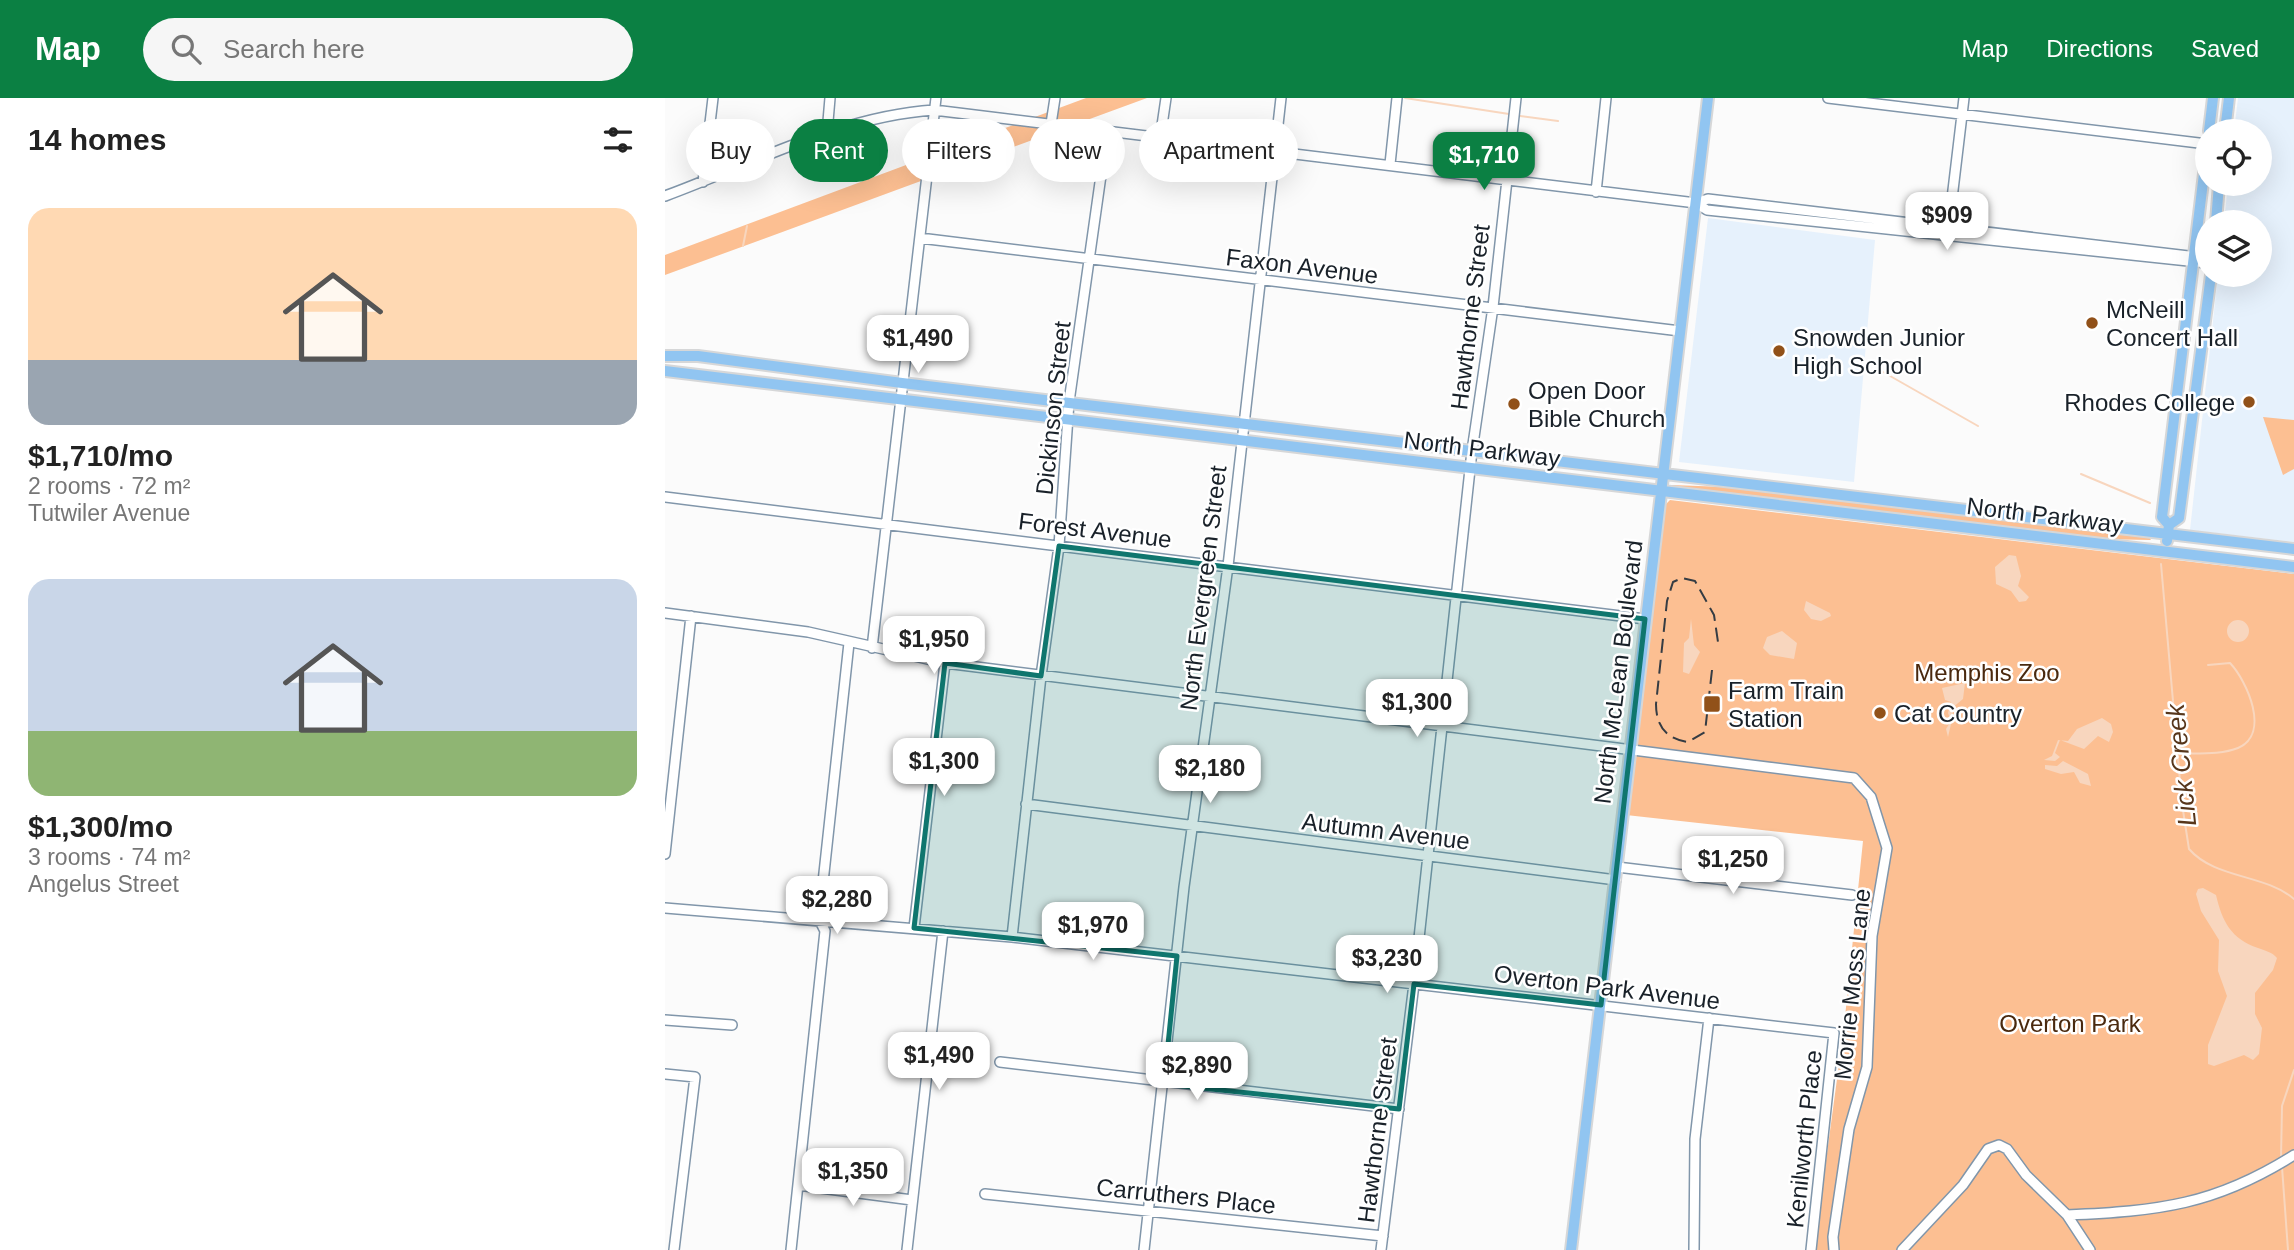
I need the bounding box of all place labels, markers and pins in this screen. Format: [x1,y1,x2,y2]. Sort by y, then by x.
pin: $1,710 [1427,132,1541,192]
pin: $909 [1906,192,1988,252]
place label: McNeill Concert Hall [2106,296,2238,351]
marker: McNeill Concert Hall [2084,315,2100,331]
pin: $1,490 [861,316,975,375]
place label: Snowden Junior High School [1793,324,1965,379]
marker: Snowden Junior High School [1771,343,1787,359]
place label: Open Door Bible Church [1528,377,1665,432]
place label: Rhodes College [2064,389,2235,416]
marker: Rhodes College [2241,394,2257,410]
marker: Open Door Bible Church [1506,396,1522,412]
pin: $1,950 [877,616,991,676]
place label: Farm Train Station [1728,677,1844,732]
pin: $1,300 [1360,680,1474,739]
marker: Farm Train Station [1702,694,1722,714]
place label: Cat Country [1894,700,2022,727]
marker: Cat Country [1872,705,1888,721]
pin: $1,300 [887,738,1001,798]
pin: $2,180 [1153,746,1267,805]
pin: $1,250 [1676,836,1790,896]
pin: $2,280 [780,876,894,936]
pin: $1,970 [1036,902,1150,962]
pin: $3,230 [1330,936,1444,995]
pin: $1,490 [882,1032,996,1092]
pin: $2,890 [1140,1042,1254,1102]
pin: $1,350 [796,1148,910,1208]

